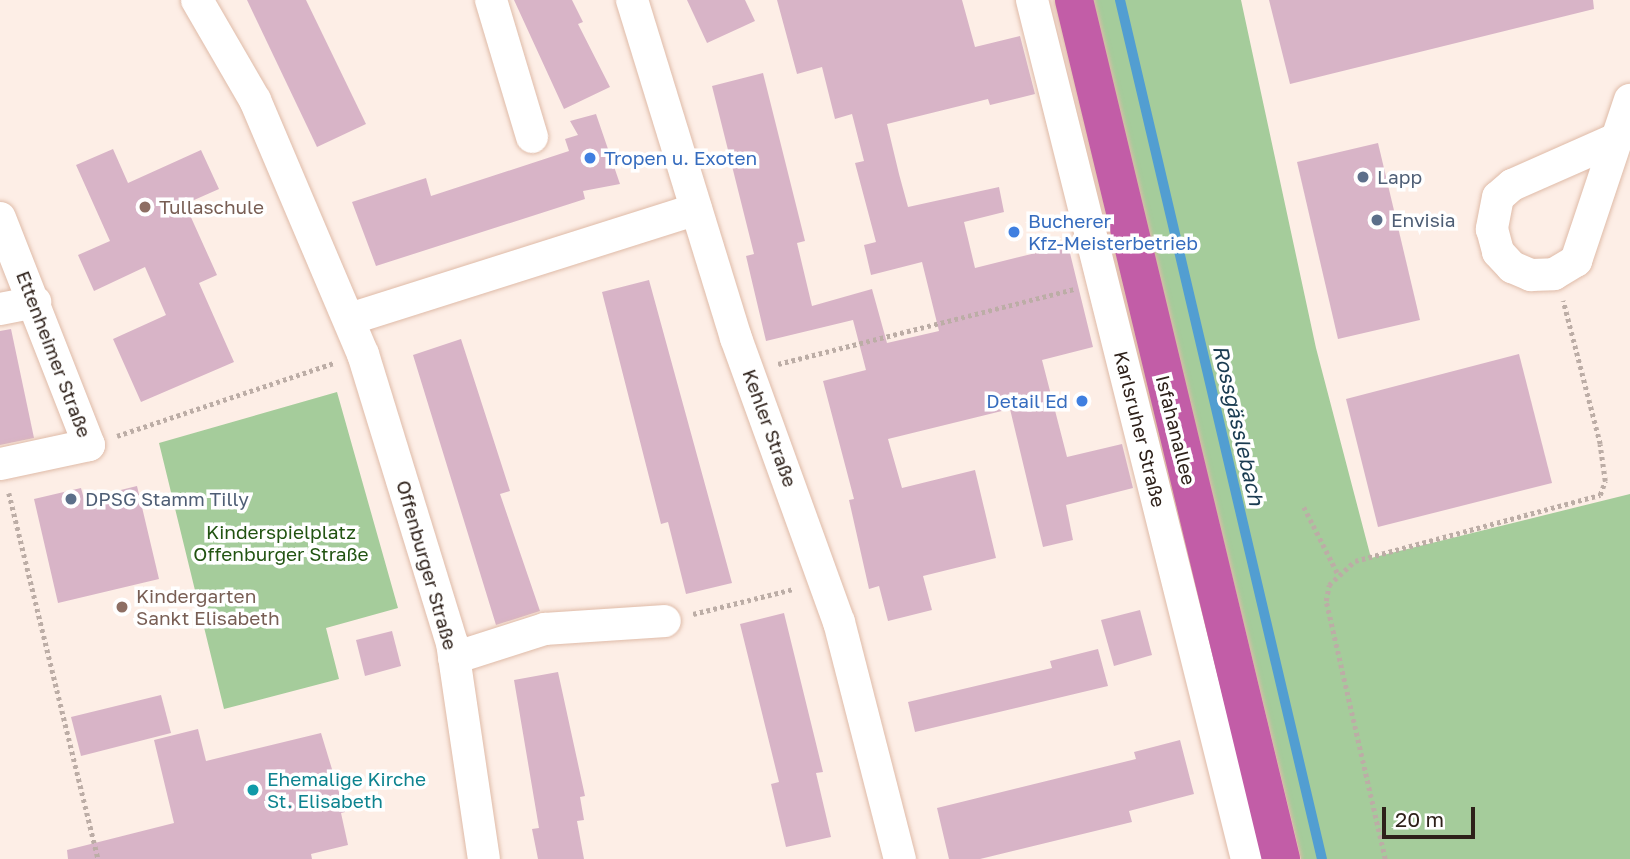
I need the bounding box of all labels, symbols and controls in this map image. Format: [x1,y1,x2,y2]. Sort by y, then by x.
place label: Tropen u. Exoten [604,147,757,169]
marker: Tropen u. Exoten [582,150,598,166]
place label: Lapp [1377,166,1422,188]
marker: Lapp [1355,169,1371,185]
place label: Tullaschule [159,196,264,218]
marker: Tullaschule [137,199,153,215]
place label: Envisia [1391,209,1456,231]
place label: Bucherer Kfz-Meisterbetrieb [1028,210,1198,254]
marker: Envisia [1369,212,1385,228]
marker: Bucherer Kfz-Meisterbetrieb [1006,224,1022,240]
street label: Ettenheimer Straße [12,268,96,440]
water label: Rossgässlebach [1208,342,1270,508]
street label: Karlsruher Straße [1110,348,1170,510]
street label: Kehler Straße [738,366,802,490]
street label: Isfahanallee [1151,373,1201,487]
place label: Detail Ed [986,390,1068,412]
marker: Detail Ed [1074,393,1090,409]
street label: Offenburger Straße [392,478,462,652]
place label: DPSG Stamm Tilly [85,488,249,510]
marker: DPSG Stamm Tilly [63,491,79,507]
park label: Kinderspielplatz Offenburger Straße [193,521,369,565]
place label: Kindergarten Sankt Elisabeth [136,585,280,629]
marker: Kindergarten Sankt Elisabeth [114,599,130,615]
place label: Ehemalige Kirche St. Elisabeth [267,768,426,812]
marker: Ehemalige Kirche St. Elisabeth [245,782,261,798]
scale bar [1385,792,1478,836]
text: 20 m [1395,806,1444,832]

